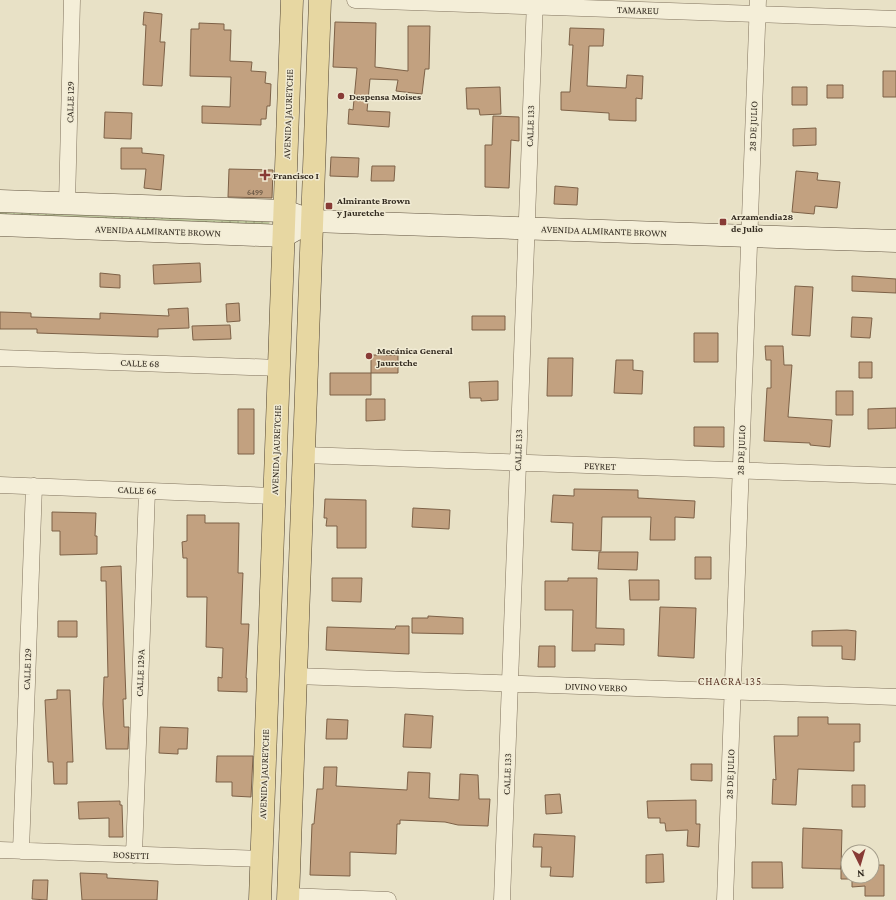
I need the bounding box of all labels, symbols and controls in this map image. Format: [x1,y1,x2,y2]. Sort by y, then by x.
street label: TAMAREU [617,4,660,16]
street label: AVENIDA JAURETCHE [281,68,295,159]
street label: CALLE 129 [64,81,76,123]
marker: Despensa Moises [336,91,346,101]
place label: Despensa Moises [349,91,421,102]
street label: 28 DE JULIO [747,100,759,151]
street label: CALLE 133 [524,105,536,147]
marker: Francisco I [260,170,270,180]
place label: Francisco I [273,170,320,181]
house number: 6499 [247,188,263,197]
place label: Almirante Brown y Jauretche [336,195,410,218]
marker: Almirante Brown y Jauretche [324,201,334,211]
place label: Arzamendia28 de Julio [730,211,794,234]
marker: Arzamendia28 de Julio [718,217,728,227]
street label: AVENIDA ALMIRANTE BROWN [95,223,222,239]
street label: AVENIDA ALMIRANTE BROWN [541,223,668,239]
place label: Mecánica General Jauretche [376,345,453,368]
marker: Mecánica General Jauretche [364,351,374,361]
street label: CALLE 68 [120,357,160,369]
street label: AVENIDA JAURETCHE [269,404,283,495]
street label: 28 DE JULIO [735,424,747,475]
street label: CALLE 133 [512,429,524,471]
street label: PEYRET [584,460,617,472]
street label: CALLE 66 [117,484,157,496]
street label: CALLE 129 [21,648,33,690]
street label: CALLE 129A [134,649,146,697]
district label: CHACRA 135 [698,675,762,687]
street label: DIVINO VERBO [565,680,628,694]
street label: AVENIDA JAURETCHE [257,728,271,819]
street label: 28 DE JULIO [724,748,736,799]
street label: CALLE 133 [501,753,513,795]
north arrow [840,844,880,884]
street label: BOSETTI [113,849,149,861]
text: N [856,868,865,880]

